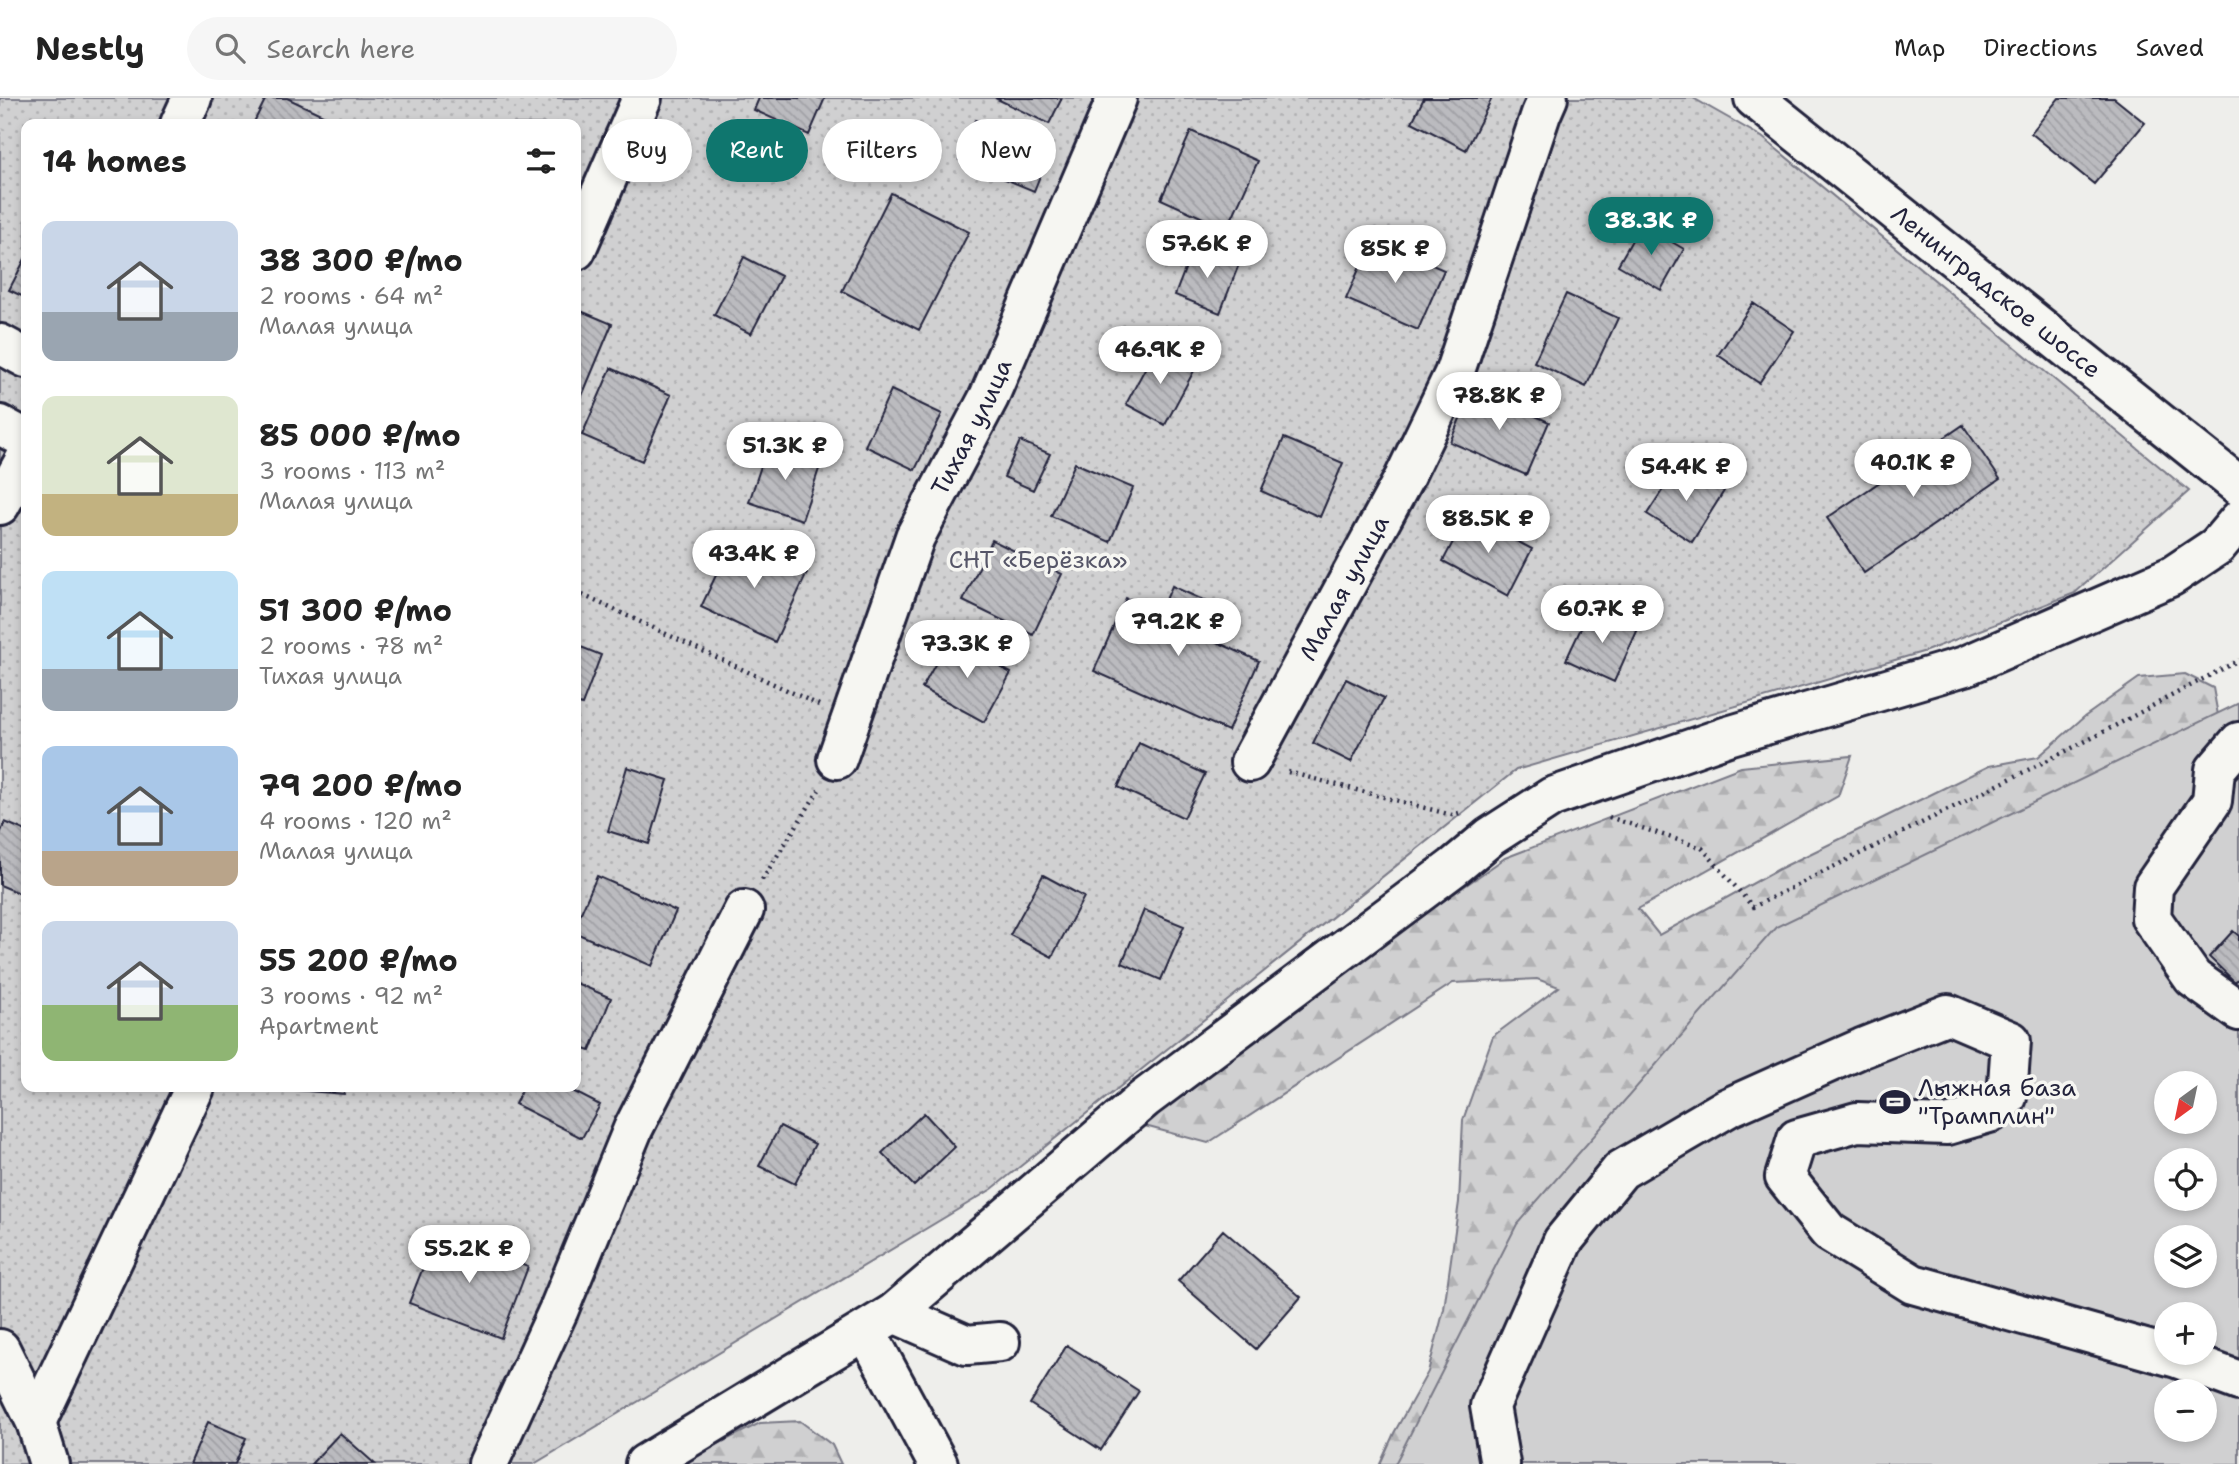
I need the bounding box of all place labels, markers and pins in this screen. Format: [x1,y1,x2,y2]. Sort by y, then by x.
pin: 38.3K ₽ [1586,198,1716,257]
pin: 57.6K ₽ [1142,220,1272,280]
pin: 85K ₽ [1346,226,1444,285]
pin: 46.9K ₽ [1095,327,1225,386]
pin: 78.8K ₽ [1434,372,1564,432]
pin: 51.3K ₽ [720,422,850,482]
pin: 40.1K ₽ [1848,440,1978,499]
pin: 54.4K ₽ [1621,444,1751,503]
pin: 88.5K ₽ [1423,496,1553,555]
pin: 43.4K ₽ [689,531,819,590]
pin: 60.7K ₽ [1537,586,1667,645]
pin: 79.2K ₽ [1113,598,1243,658]
pin: 73.3K ₽ [902,620,1032,680]
place label: Лыжная база "Трамплин" [1918,1072,2076,1132]
sports icon: Лыжная база "Трамплин" [1878,1085,1912,1119]
pin: 55.2K ₽ [404,1226,534,1285]

